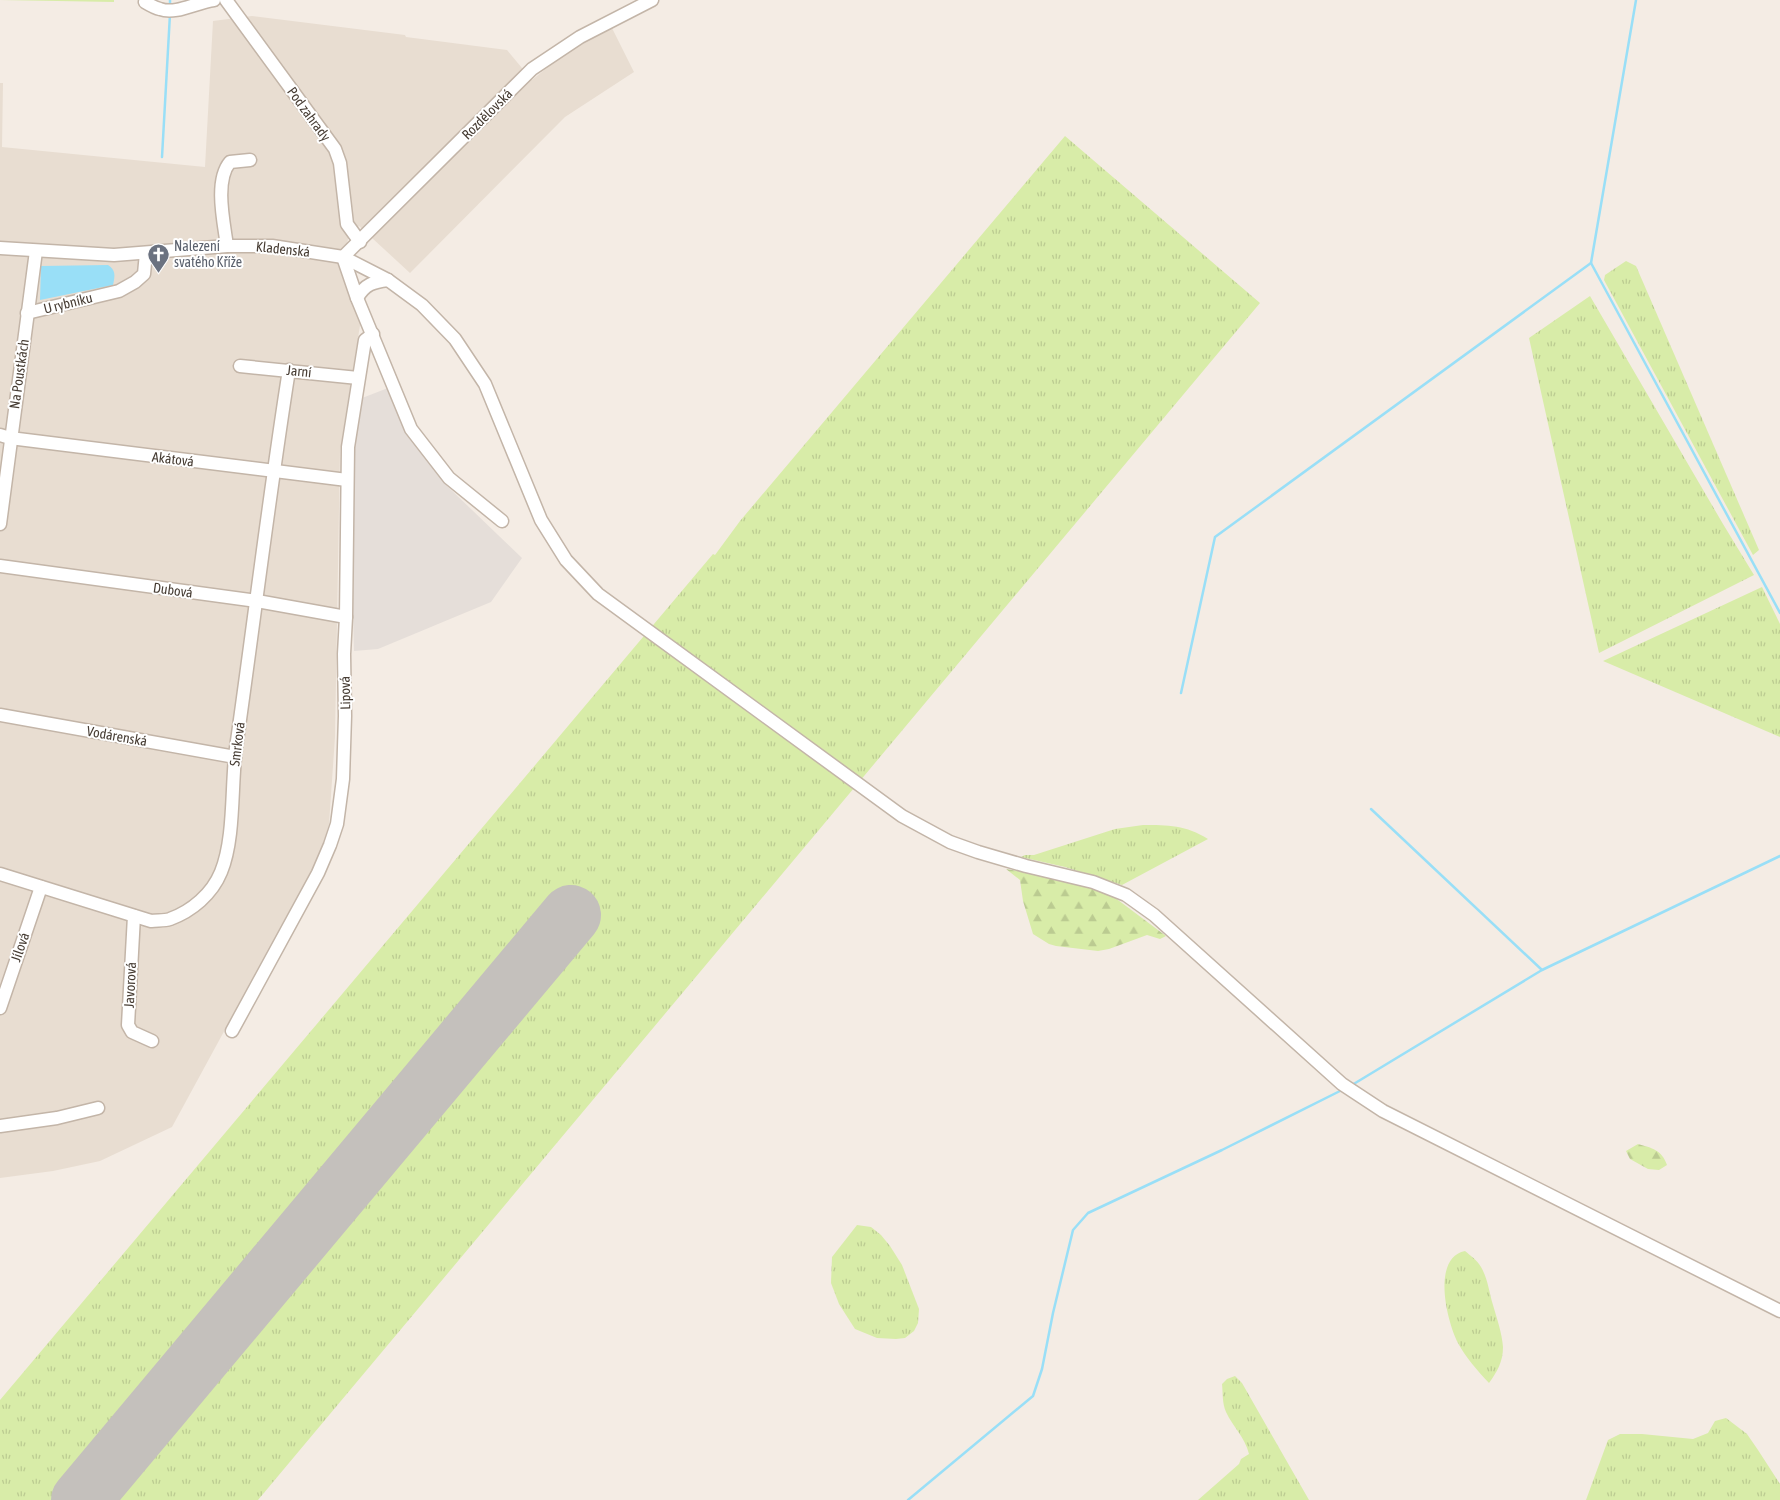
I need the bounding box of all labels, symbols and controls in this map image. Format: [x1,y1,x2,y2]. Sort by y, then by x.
street label: Pod zahrady [284,84,334,144]
street label: Rozdělovská [458,85,516,143]
place label: Nalezení svatého Kříže [174,238,242,270]
street label: Kladenská [255,238,311,260]
church icon: Nalezení svatého Kříže [146,242,170,273]
street label: U rybníku [42,289,94,317]
street label: Na Poustkách [6,338,32,410]
street label: Jarní [286,362,312,380]
street label: Akátová [151,449,195,469]
street label: Dubová [152,579,194,601]
street label: Lipová [337,676,353,710]
street label: Smrková [226,721,248,767]
street label: Vodárenská [86,723,148,749]
street label: Jílová [8,930,32,964]
street label: Javorová [121,962,139,1008]

